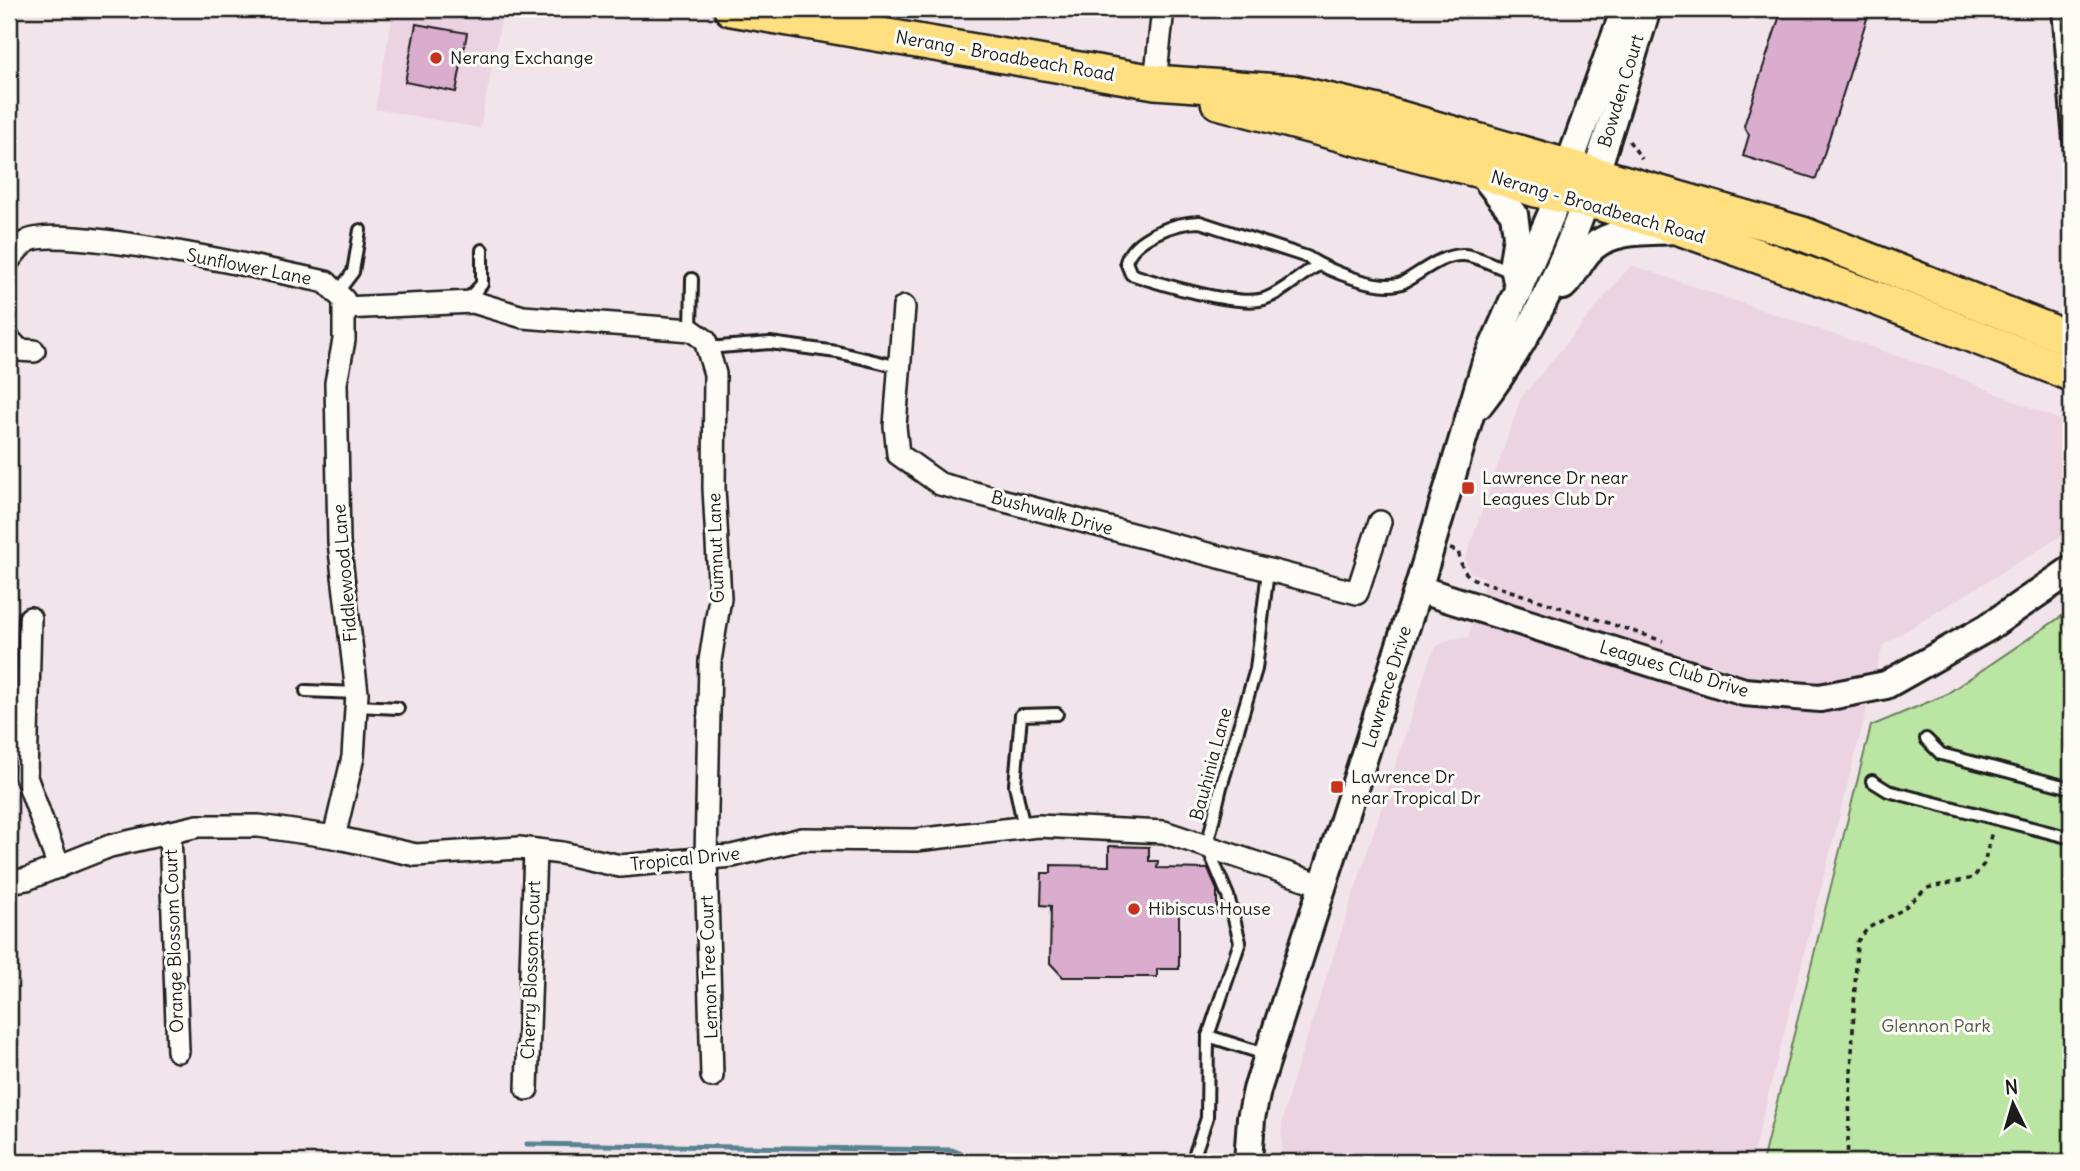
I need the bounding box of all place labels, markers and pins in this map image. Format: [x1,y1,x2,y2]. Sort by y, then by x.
place label: Nerang Exchange [450,46,593,69]
marker: Nerang Exchange [428,50,444,66]
place label: Lawrence Dr near Leagues Club Dr [1482,466,1629,510]
marker: Lawrence Dr near Leagues Club Dr [1460,480,1476,496]
place label: Lawrence Dr near Tropical Dr [1351,765,1481,809]
marker: Lawrence Dr near Tropical Dr [1329,779,1345,795]
place label: Hibiscus House [1148,897,1271,920]
marker: Hibiscus House [1126,901,1142,917]

